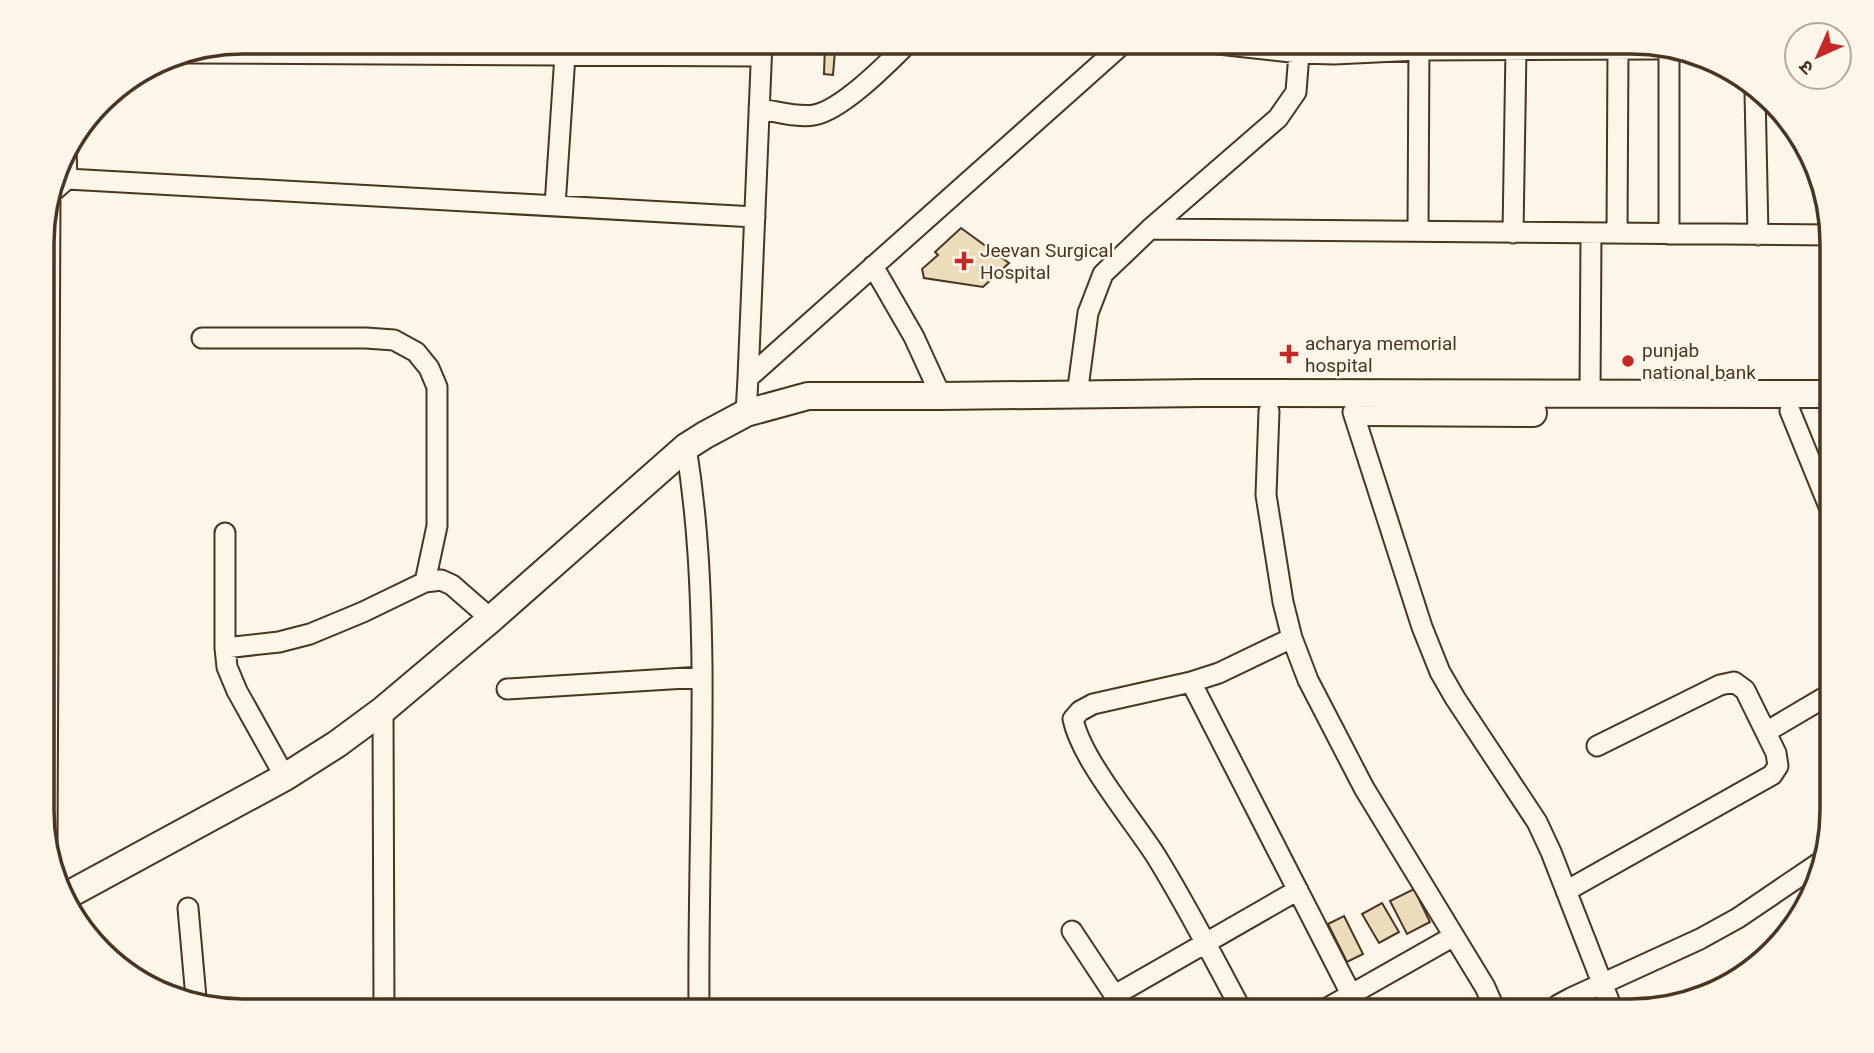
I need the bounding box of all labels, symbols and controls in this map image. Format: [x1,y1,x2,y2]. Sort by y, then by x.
north arrow [1783,21,1853,91]
text: उ [1794,55,1818,80]
place label: Jeevan Surgical Hospital [980,239,1113,284]
marker: Jeevan Surgical Hospital [954,251,974,271]
place label: acharya memorial hospital [1305,332,1457,377]
place label: punjab national bank [1642,339,1756,384]
marker: acharya memorial hospital [1279,344,1299,364]
marker: punjab national bank [1620,353,1636,369]

